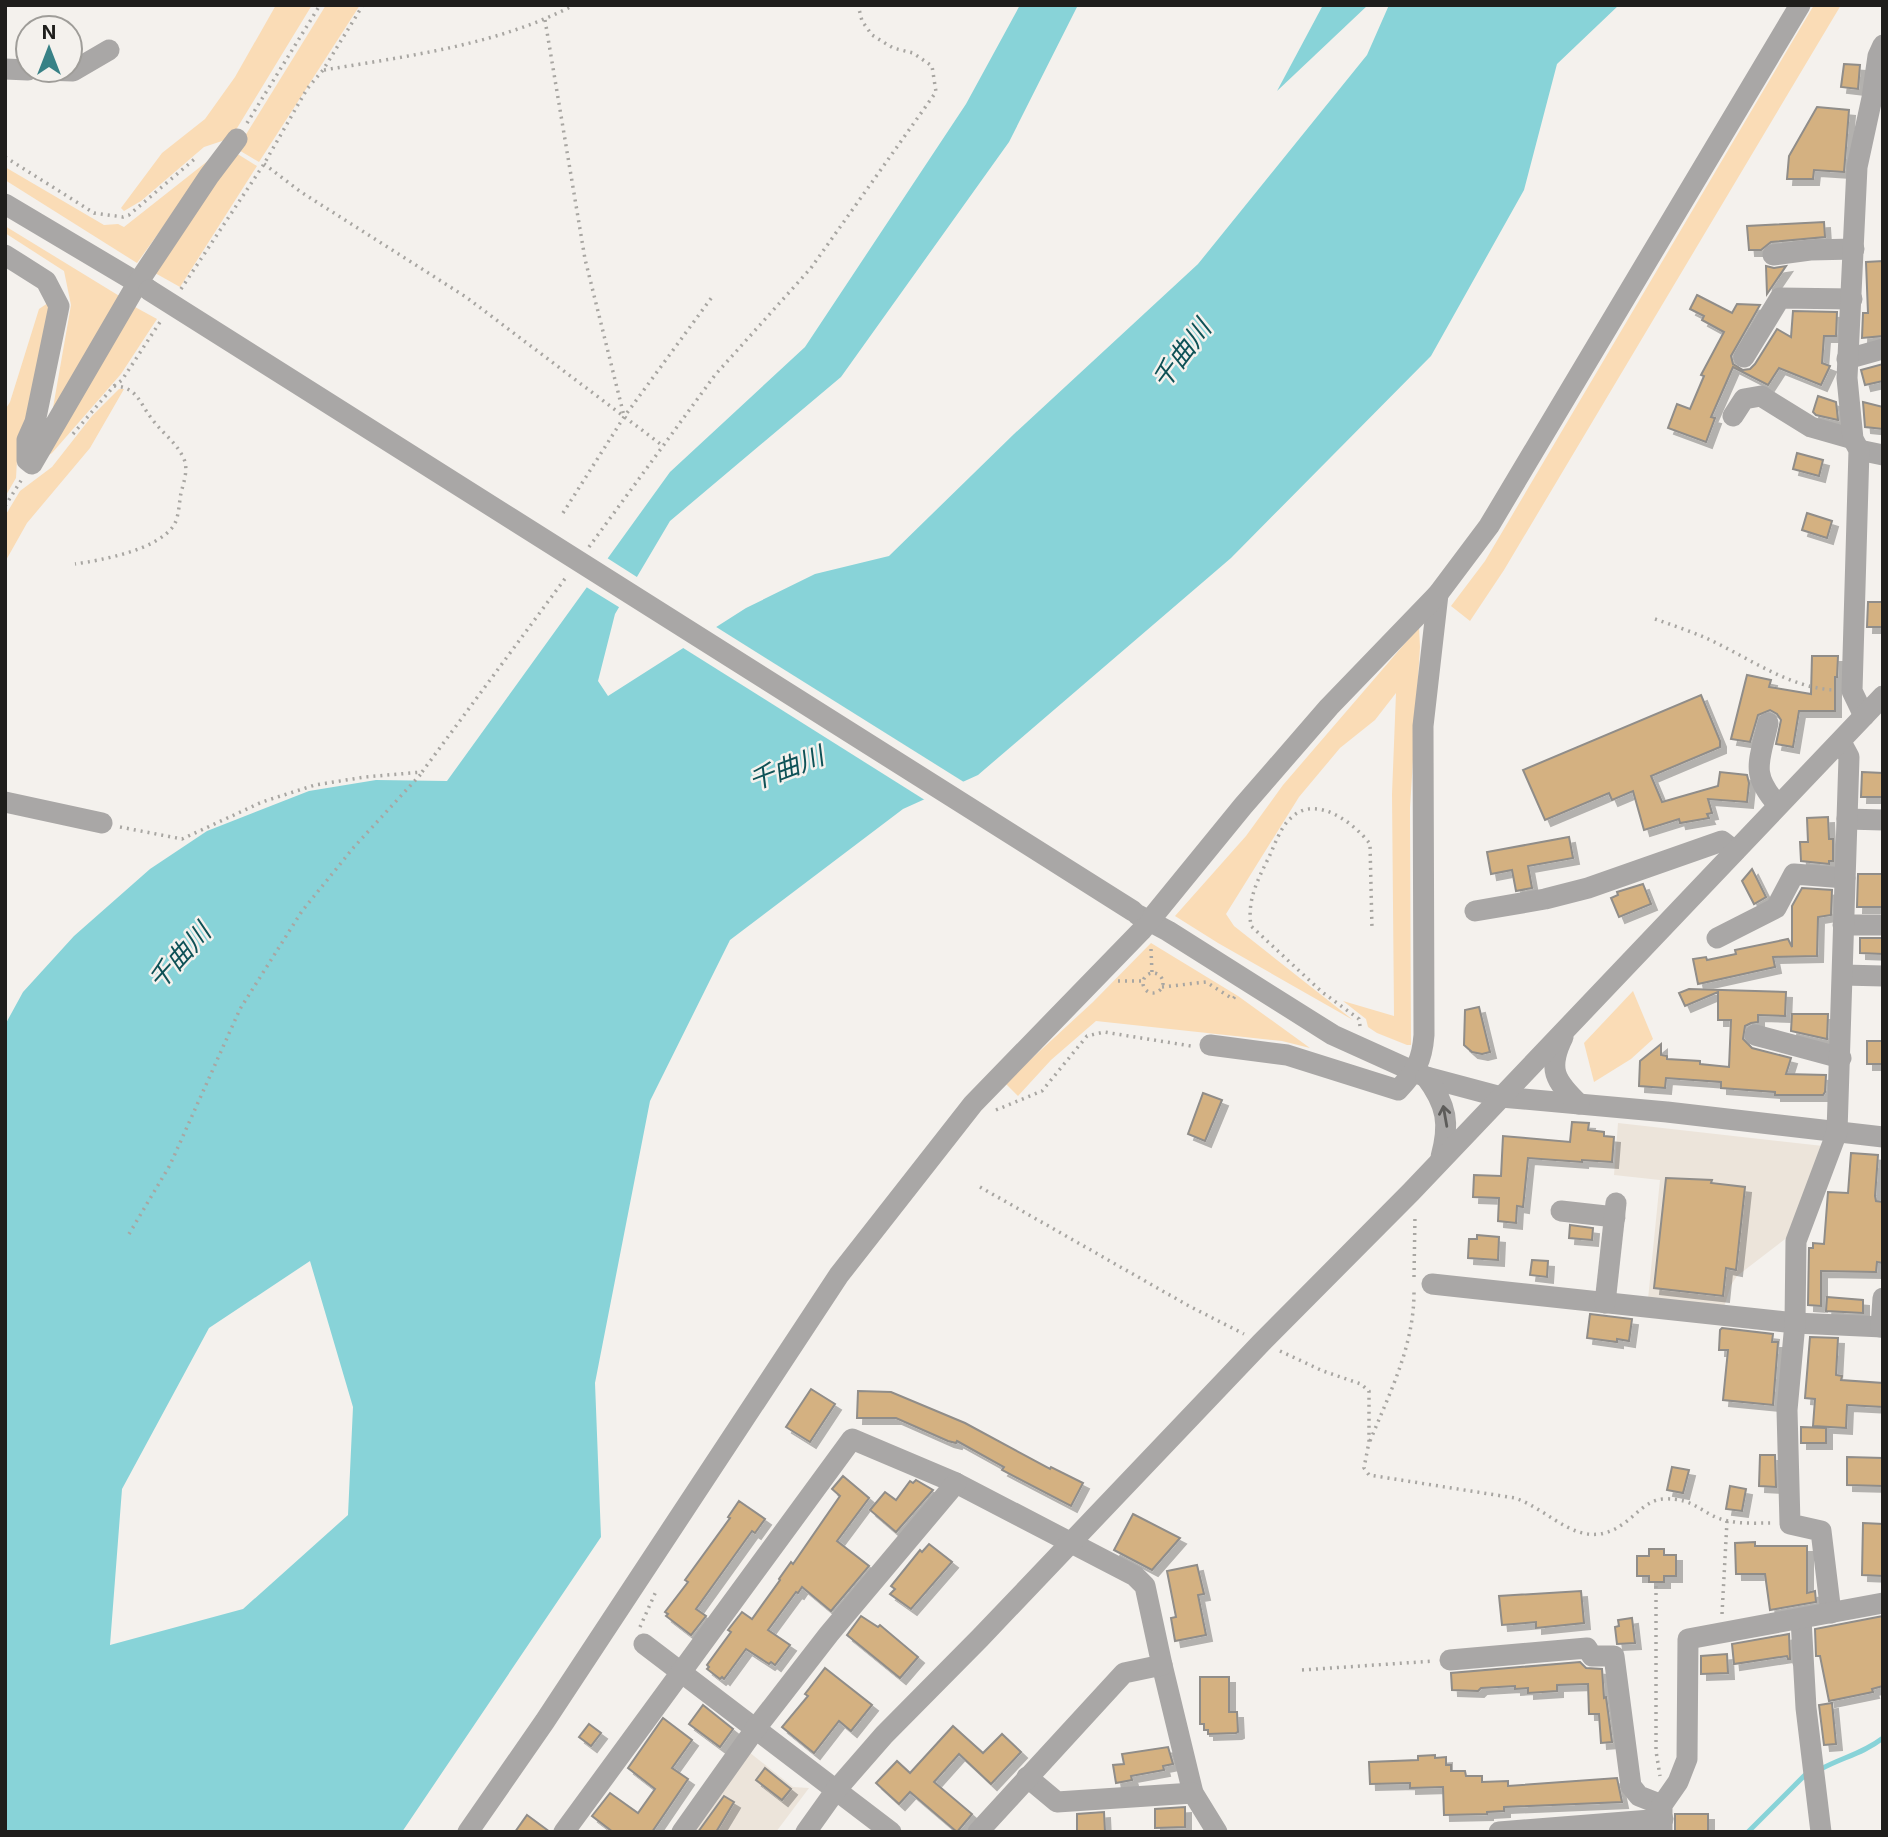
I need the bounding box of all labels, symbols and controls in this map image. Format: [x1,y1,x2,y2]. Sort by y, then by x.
north arrow [14,14,84,84]
text: N [42,21,56,44]
water label: 千曲川 [1145,311,1219,394]
water label: 千曲川 [744,738,831,796]
water label: 千曲川 [141,914,219,995]
one-way arrow [1437,1105,1451,1128]

